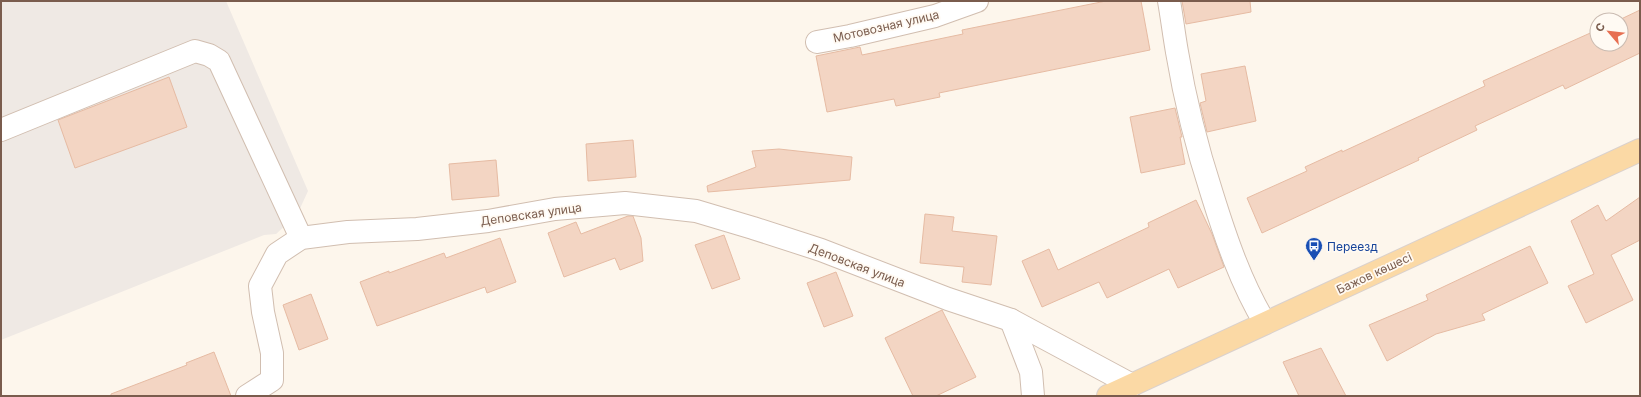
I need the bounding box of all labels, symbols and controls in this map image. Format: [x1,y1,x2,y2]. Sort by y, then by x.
street label: Мотовозная улица [831,6,941,46]
north arrow [1589,12,1629,52]
text: С [1592,20,1608,34]
street label: Деповская улица [479,199,583,229]
bus stop icon: Переезд [1304,236,1324,261]
place label: Переезд [1327,239,1378,254]
street label: Деповская улица [807,240,907,290]
street label: Бажов көшесі [1334,249,1414,297]

